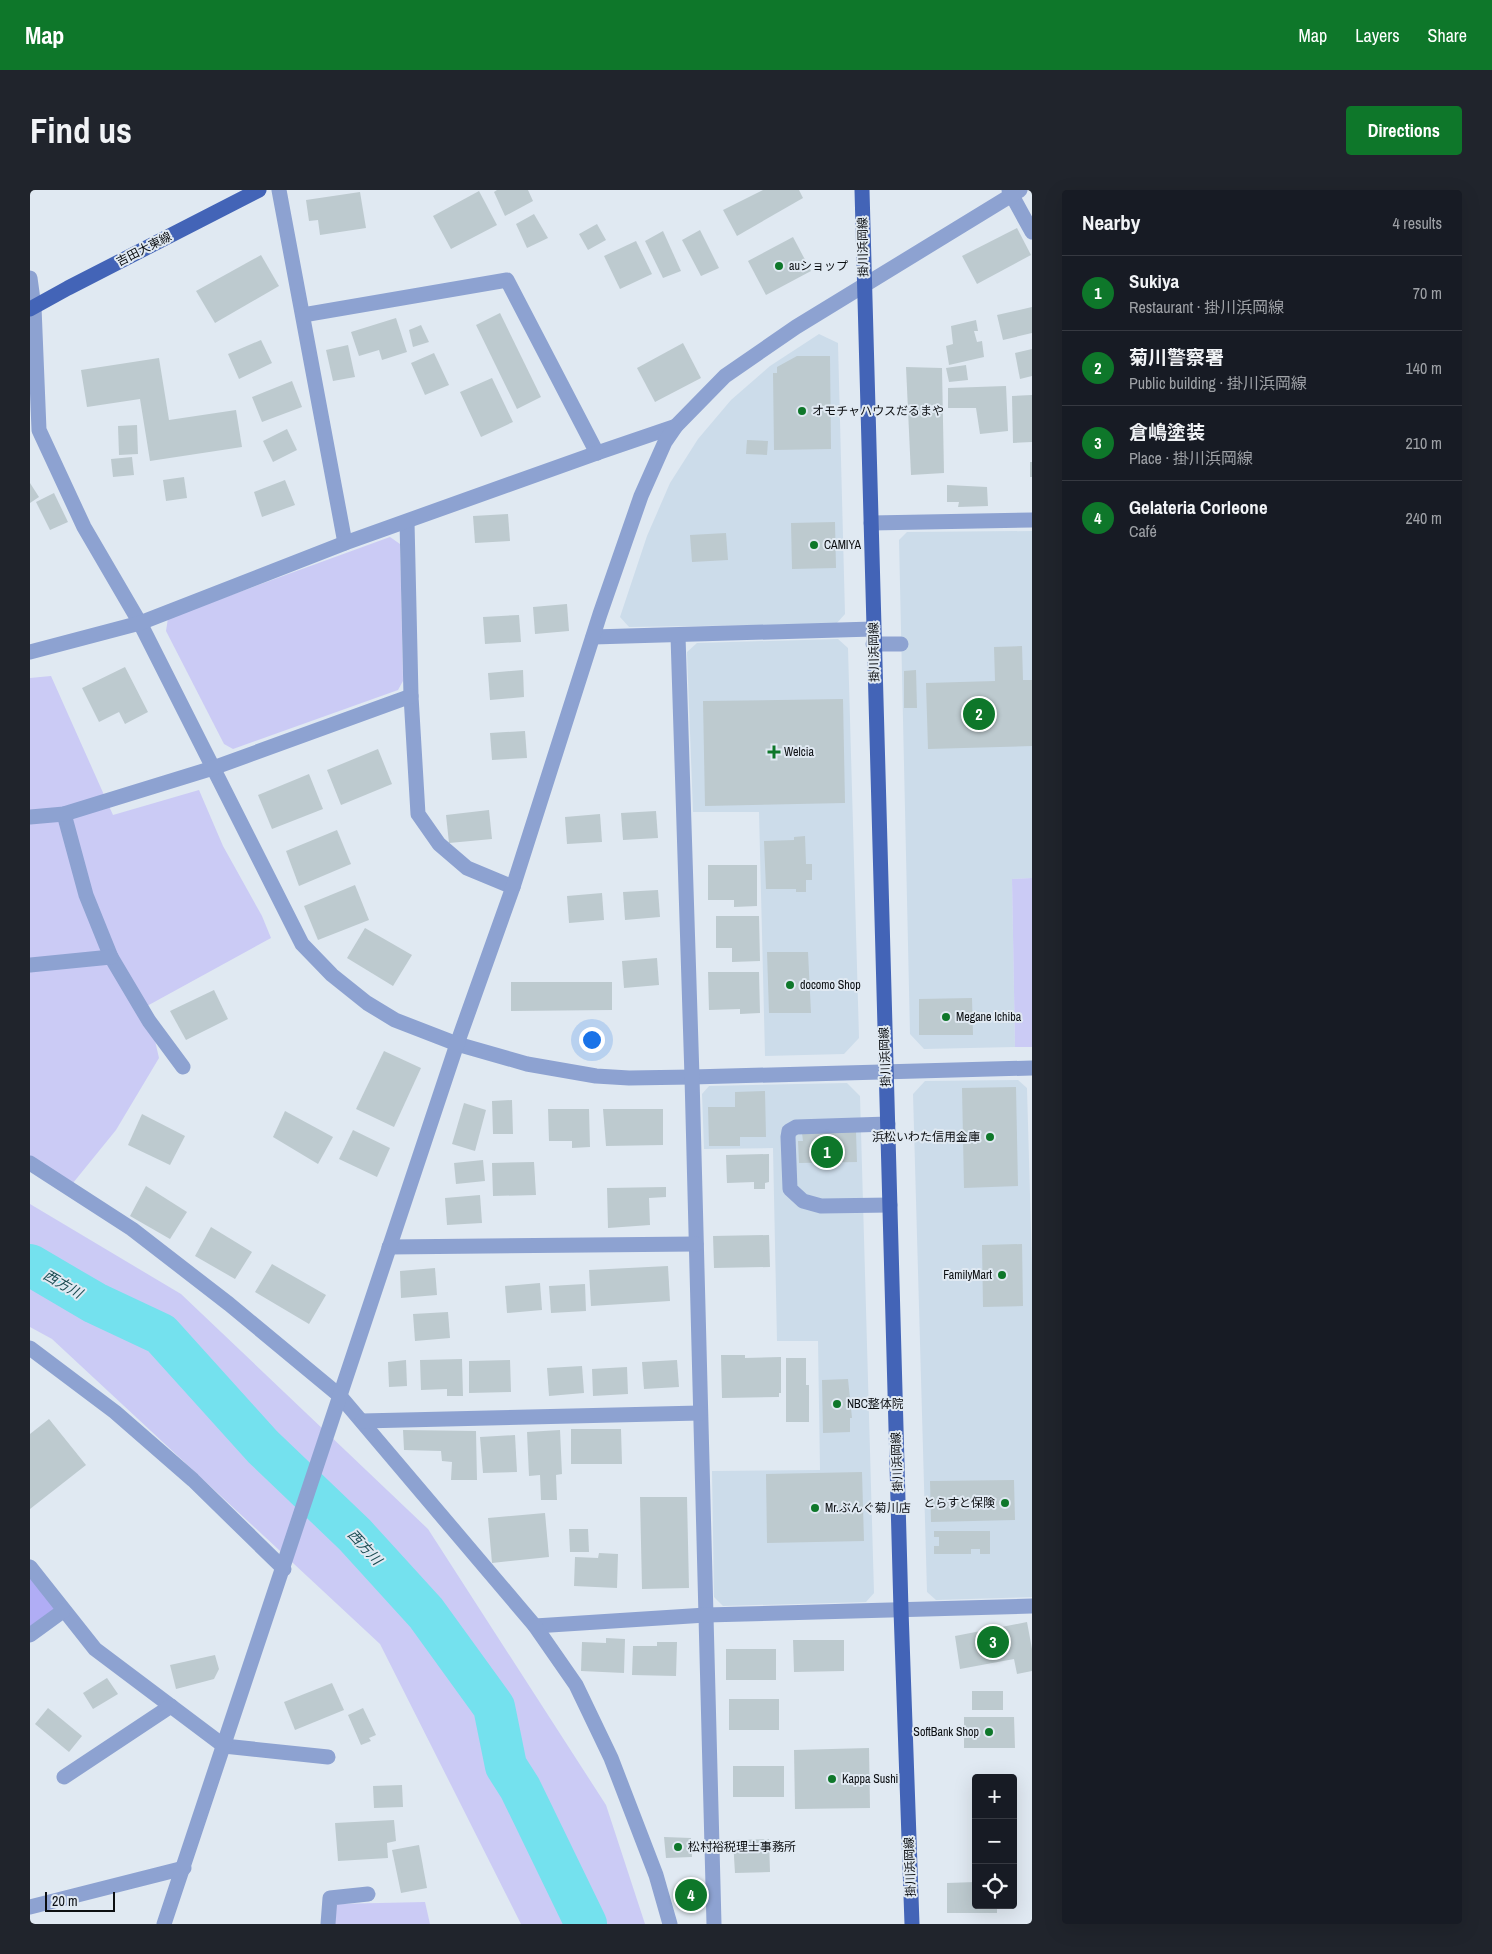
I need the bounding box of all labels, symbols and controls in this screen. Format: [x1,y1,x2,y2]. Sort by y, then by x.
text: Map [25,19,64,51]
text: Map [1299,23,1327,48]
text: Layers [1355,23,1400,48]
text: Share [1428,23,1467,48]
button: Directions [1346,106,1462,155]
text: Find us [30,107,132,154]
text: Nearby [1082,208,1140,237]
text: 4 results [1392,212,1442,234]
street label: 掛川浜岡線 [854,217,872,277]
street label: 吉田大東線 [114,228,174,270]
place label: auショップ [789,258,848,274]
marker: auショップ [773,260,785,272]
text: Sukiya [1129,268,1179,294]
text: 1 [1094,282,1102,304]
text: 70 m [1413,282,1442,304]
text: Restaurant · 掛川浜岡線 [1129,296,1284,318]
text: 菊川警察署 [1129,344,1224,370]
text: 2 [1094,357,1102,379]
text: 140 m [1406,357,1442,379]
text: Public building · 掛川浜岡線 [1129,372,1307,394]
place label: オモチャハウスだるまや [812,403,944,419]
marker: オモチャハウスだるまや [796,405,808,417]
text: 倉嶋塗装 [1129,419,1205,445]
text: 3 [1094,432,1102,454]
text: 210 m [1406,432,1442,454]
text: Place · 掛川浜岡線 [1129,447,1253,469]
text: Gelateria Corleone [1129,494,1268,520]
text: 4 [1094,507,1102,529]
text: 240 m [1406,507,1442,529]
text: Café [1129,520,1157,542]
place label: CAMIYA [824,537,861,553]
marker: CAMIYA [808,539,820,551]
street label: 掛川浜岡線 [865,622,883,682]
pin: 2 [963,695,995,733]
place label: Welcia [784,744,814,760]
marker: Welcia [768,746,780,758]
place label: docomo Shop [800,977,861,993]
marker: docomo Shop [784,979,796,991]
place label: Megane Ichiba [956,1009,1022,1025]
marker: Megane Ichiba [940,1011,952,1023]
your location [579,1027,605,1053]
street label: 掛川浜岡線 [876,1027,894,1087]
place label: 浜松いわた信用金庫 [872,1129,980,1145]
marker: 浜松いわた信用金庫 [984,1131,996,1143]
pin: 1 [811,1133,843,1171]
water label: 西方川 [40,1266,87,1303]
place label: FamilyMart [943,1267,992,1283]
marker: FamilyMart [996,1269,1008,1281]
place label: NBC整体院 [847,1396,904,1412]
marker: NBC整体院 [831,1398,843,1410]
street label: 掛川浜岡線 [888,1432,906,1492]
place label: とらすと保険 [923,1495,995,1511]
marker: とらすと保険 [999,1497,1011,1509]
place label: Mr.ぶんぐ菊川店 [825,1500,911,1516]
marker: Mr.ぶんぐ菊川店 [809,1502,821,1514]
water label: 西方川 [344,1526,387,1570]
pin: 3 [977,1623,1009,1661]
place label: SoftBank Shop [913,1724,979,1740]
marker: SoftBank Shop [983,1726,995,1738]
place label: Kappa Sushi [842,1771,898,1787]
marker: Kappa Sushi [826,1773,838,1785]
map controls [972,1774,1017,1909]
button: + [972,1774,1017,1819]
button: − [972,1819,1017,1864]
street label: 掛川浜岡線 [901,1837,919,1897]
place label: 松村裕税理士事務所 [688,1839,796,1855]
marker: 松村裕税理士事務所 [672,1841,684,1853]
button: locate [972,1864,1017,1909]
pin: 4 [675,1876,707,1914]
scale bar [45,1889,115,1912]
text: 20 m [52,1892,78,1910]

